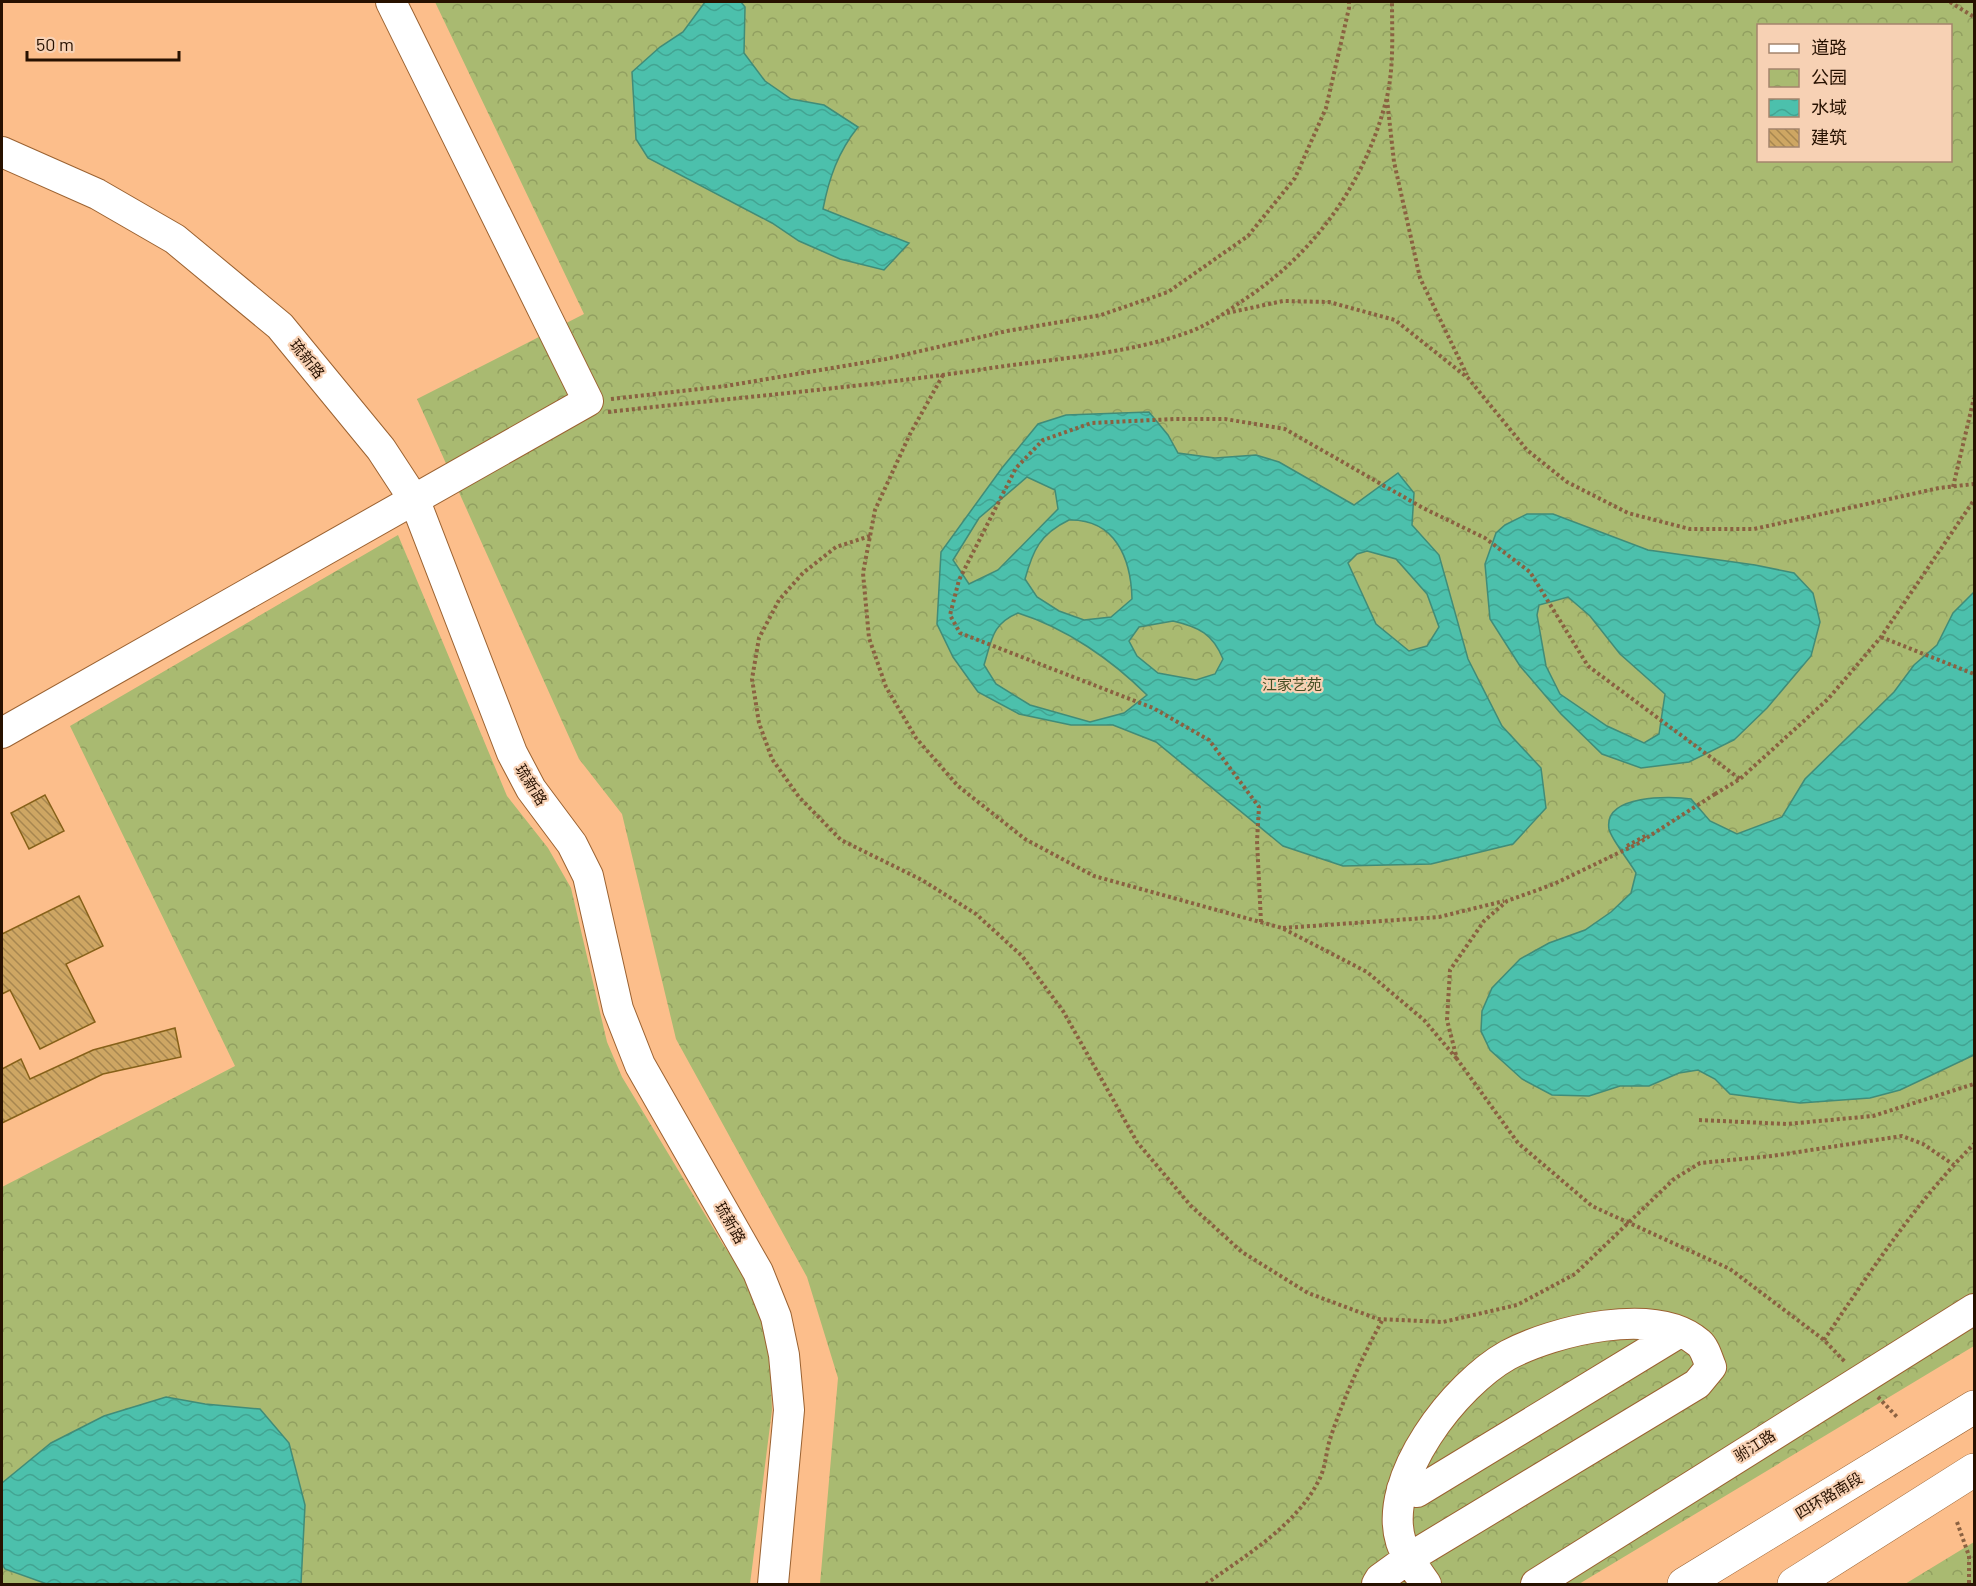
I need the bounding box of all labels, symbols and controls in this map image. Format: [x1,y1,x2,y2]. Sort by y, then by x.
scale bar [27,24,178,62]
legend [1757,24,1952,162]
text: 50 m [36,33,74,55]
text: 道路 [1811,36,1847,58]
text: 公园 [1811,66,1847,88]
text: 水域 [1811,96,1847,118]
text: 建筑 [1811,126,1847,148]
street label: 琉新路 [287,335,329,382]
park label: 江家艺苑 [1262,675,1322,693]
street label: 琉新路 [512,761,551,808]
street label: 琉新路 [712,1199,750,1246]
street label: 驸江路 [1731,1426,1778,1465]
street label: 四环路南段 [1792,1468,1865,1522]

